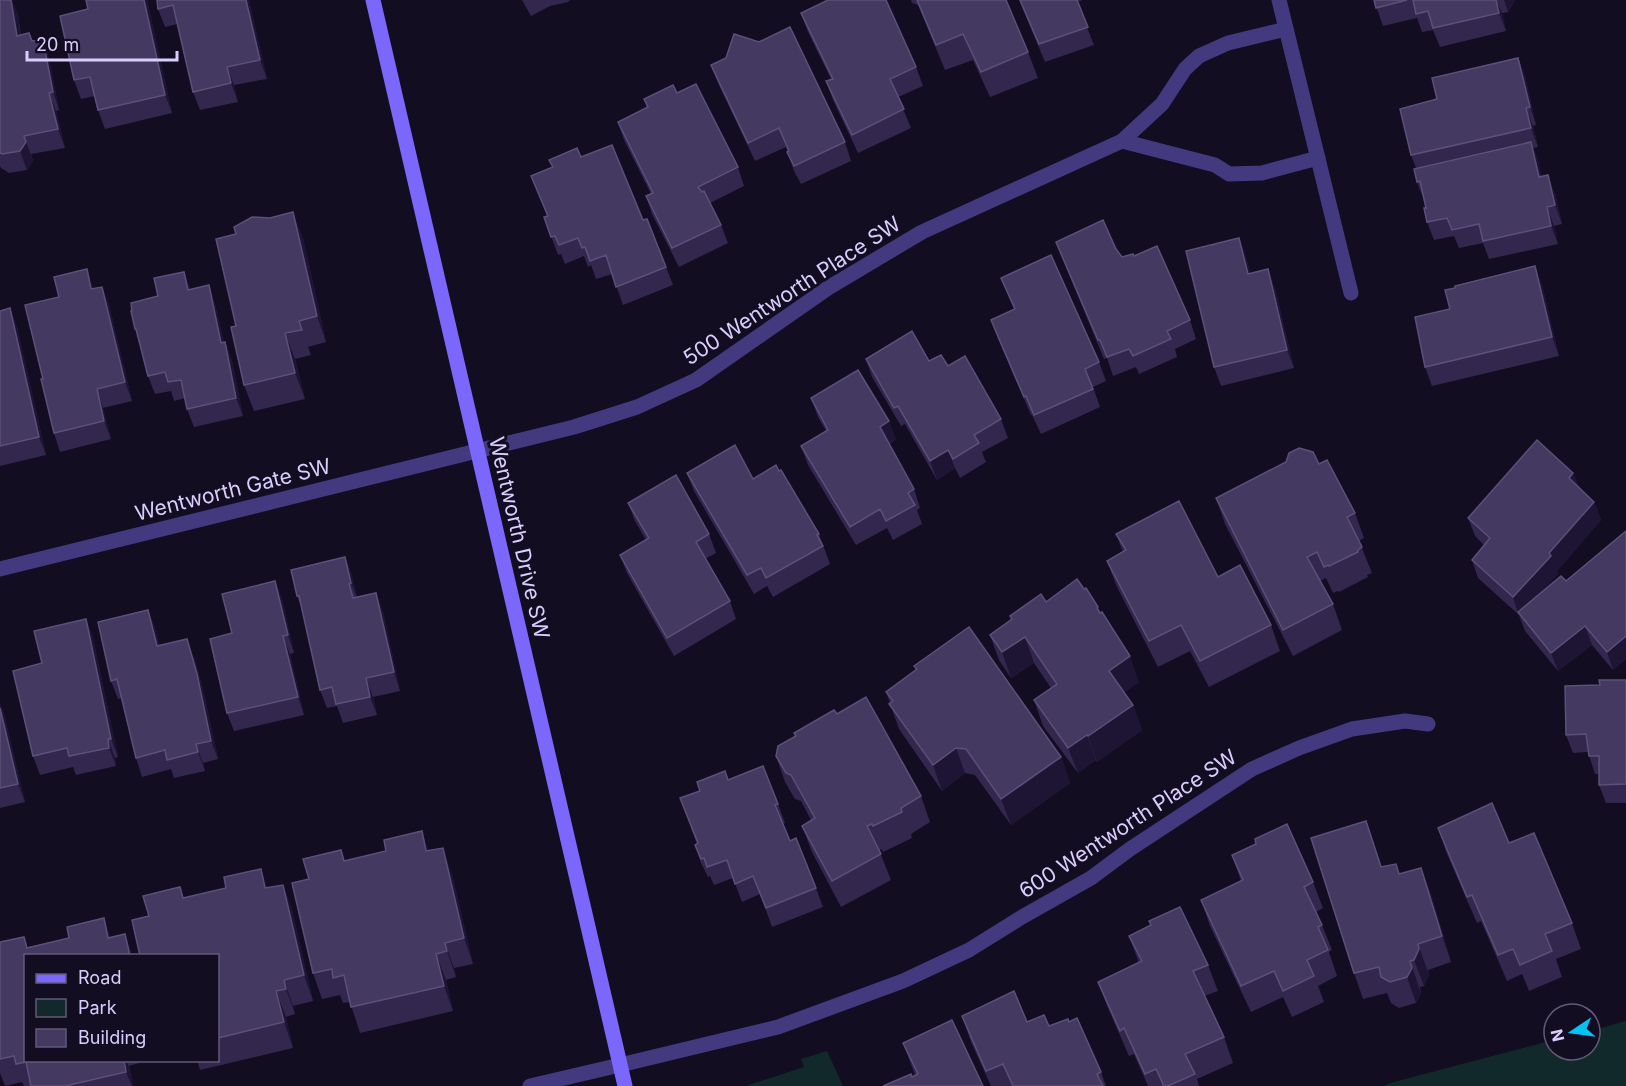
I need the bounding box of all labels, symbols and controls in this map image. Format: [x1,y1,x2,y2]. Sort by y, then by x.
scale bar [27,24,177,62]
text: 20 m [36,34,79,55]
street label: 500 Wentworth Place SW [678,211,905,370]
street label: Wentworth Drive SW [484,434,555,642]
street label: Wentworth Gate SW [132,453,334,526]
street label: 600 Wentworth Place SW [1014,744,1241,903]
legend [24,954,219,1062]
text: Road [78,967,121,988]
text: Park [78,997,117,1018]
north arrow [1542,1002,1602,1062]
text: Building [78,1027,146,1048]
text: N [1546,1027,1569,1044]

